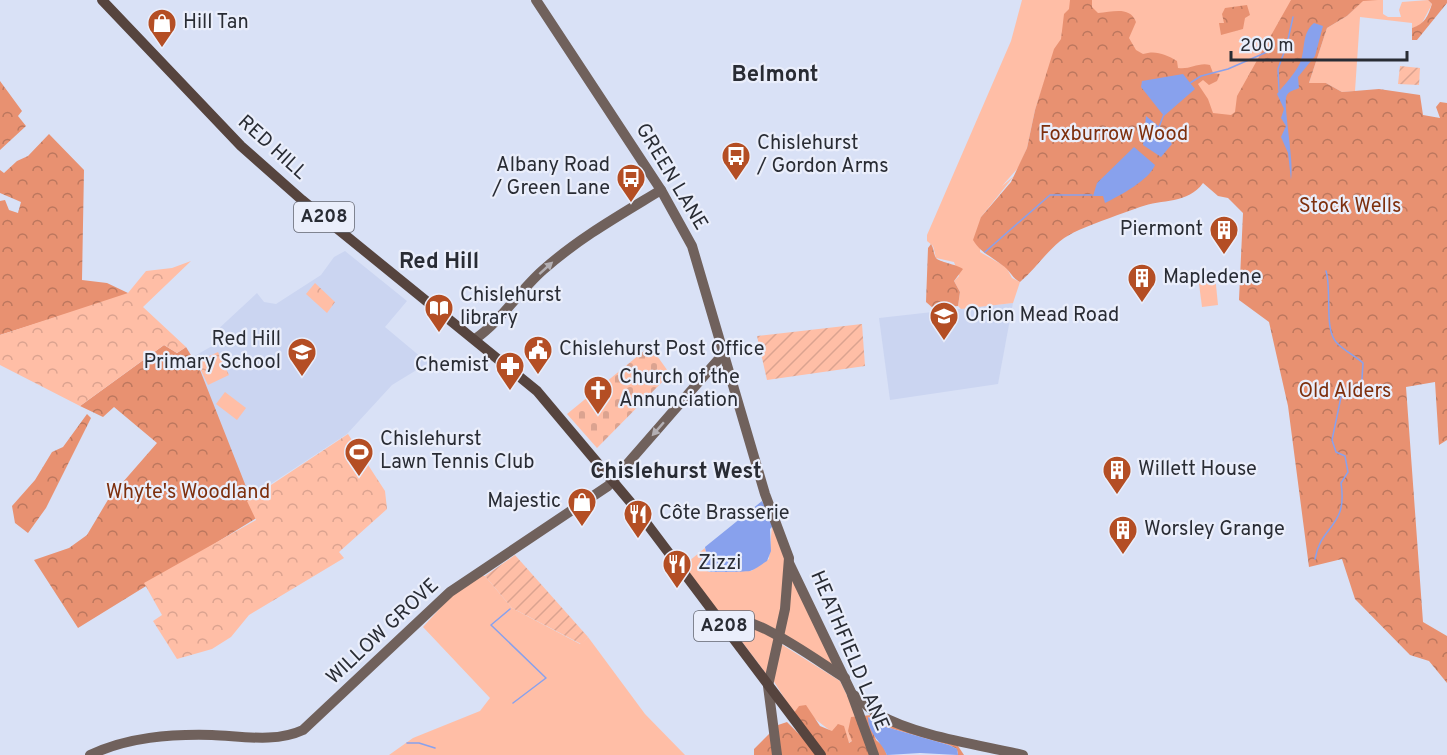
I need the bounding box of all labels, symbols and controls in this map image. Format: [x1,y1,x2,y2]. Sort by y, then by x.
shop icon: Hill Tan [146,7,178,49]
place label: Hill Tan [183,10,249,36]
scale bar [1231,24,1406,62]
text: 200 m [1240,35,1293,58]
district label: Belmont [732,62,818,89]
street label: RED HILL [232,110,312,186]
street label: GREEN LANE [629,119,713,235]
park label: Foxburrow Wood [1040,122,1188,148]
place label: Chislehurst / Gordon Arms [756,131,889,180]
bus stop icon: Chislehurst / Gordon Arms [720,140,752,182]
place label: Albany Road / Green Lane [491,153,610,202]
bus stop icon: Albany Road / Green Lane [615,162,647,204]
park label: Stock Wells [1299,194,1401,220]
road number: A208 [294,202,354,232]
building icon: Piermont [1208,214,1240,256]
place label: Piermont [1120,217,1203,243]
district label: Red Hill [399,249,479,276]
one-way arrow [538,262,553,275]
building icon: Mapledene [1126,262,1158,304]
place label: Mapledene [1163,265,1261,291]
place label: Chislehurst library [460,283,562,332]
library icon: Chislehurst library [423,292,455,334]
school or university icon: Orion Mead Road [928,300,960,342]
place label: Orion Mead Road [965,303,1119,329]
place label: Red Hill Primary School [144,327,281,376]
public building icon: Chislehurst Post Office [522,334,554,376]
school or university icon: Red Hill Primary School [286,336,318,378]
place label: Chislehurst Post Office [559,337,764,363]
pharmacy icon: Chemist [494,350,526,392]
place label: Chemist [415,353,489,379]
place label: Church of the Annunciation [619,365,740,414]
church icon: Church of the Annunciation [582,374,614,416]
park label: Old Alders [1299,379,1391,405]
one-way arrow [652,421,665,436]
place label: Chislehurst Lawn Tennis Club [380,427,534,476]
sports icon: Chislehurst Lawn Tennis Club [343,436,375,478]
building icon: Willett House [1101,454,1133,496]
place label: Willett House [1138,457,1257,483]
district label: Chislehurst West [590,459,762,486]
park label: Whyte's Woodland [106,480,270,506]
shop icon: Majestic [566,486,598,528]
place label: Majestic [487,489,561,515]
restaurant icon: Côte Brasserie [622,498,654,540]
place label: Côte Brasserie [659,501,790,527]
building icon: Worsley Grange [1107,514,1139,556]
place label: Worsley Grange [1144,517,1285,543]
restaurant icon: Zizzi [661,548,693,590]
place label: Zizzi [698,551,741,577]
street label: HEATHFIELD LANE [803,567,895,735]
street label: WILLOW GROVE [321,573,445,691]
road number: A208 [694,611,754,641]

